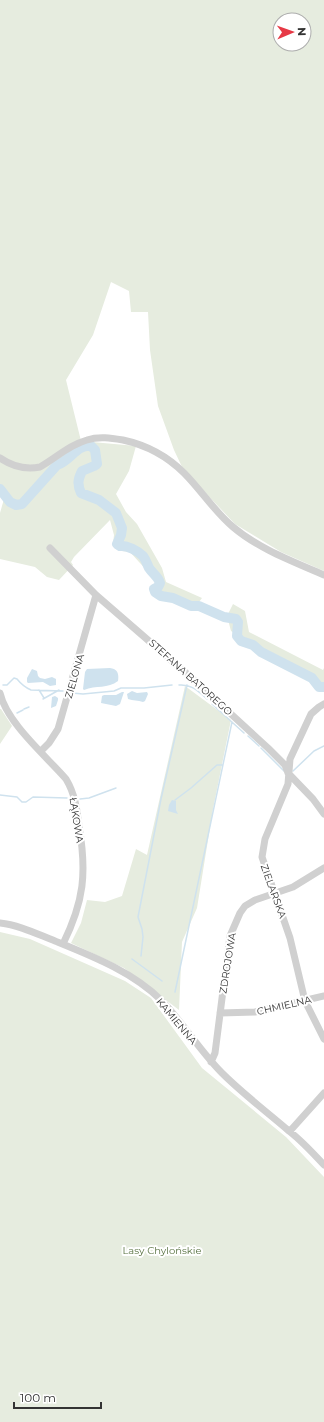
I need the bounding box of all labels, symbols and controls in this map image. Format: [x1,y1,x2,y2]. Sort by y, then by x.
north arrow [272,12,312,52]
text: N [295,27,309,36]
street label: STEFANA BATOREGO [146,636,235,718]
street label: ZIELONA [62,652,87,700]
street label: ŁĄKOWA [66,796,87,845]
street label: ZIELARSKA [258,862,290,921]
street label: ZDROJOWA [216,931,239,994]
street label: CHMIELNA [256,993,314,1018]
street label: KAMIENNA [153,995,200,1048]
park label: Lasy Chylońskie [122,1244,202,1257]
scale bar [14,1384,101,1410]
text: 100 m [20,1390,56,1405]

